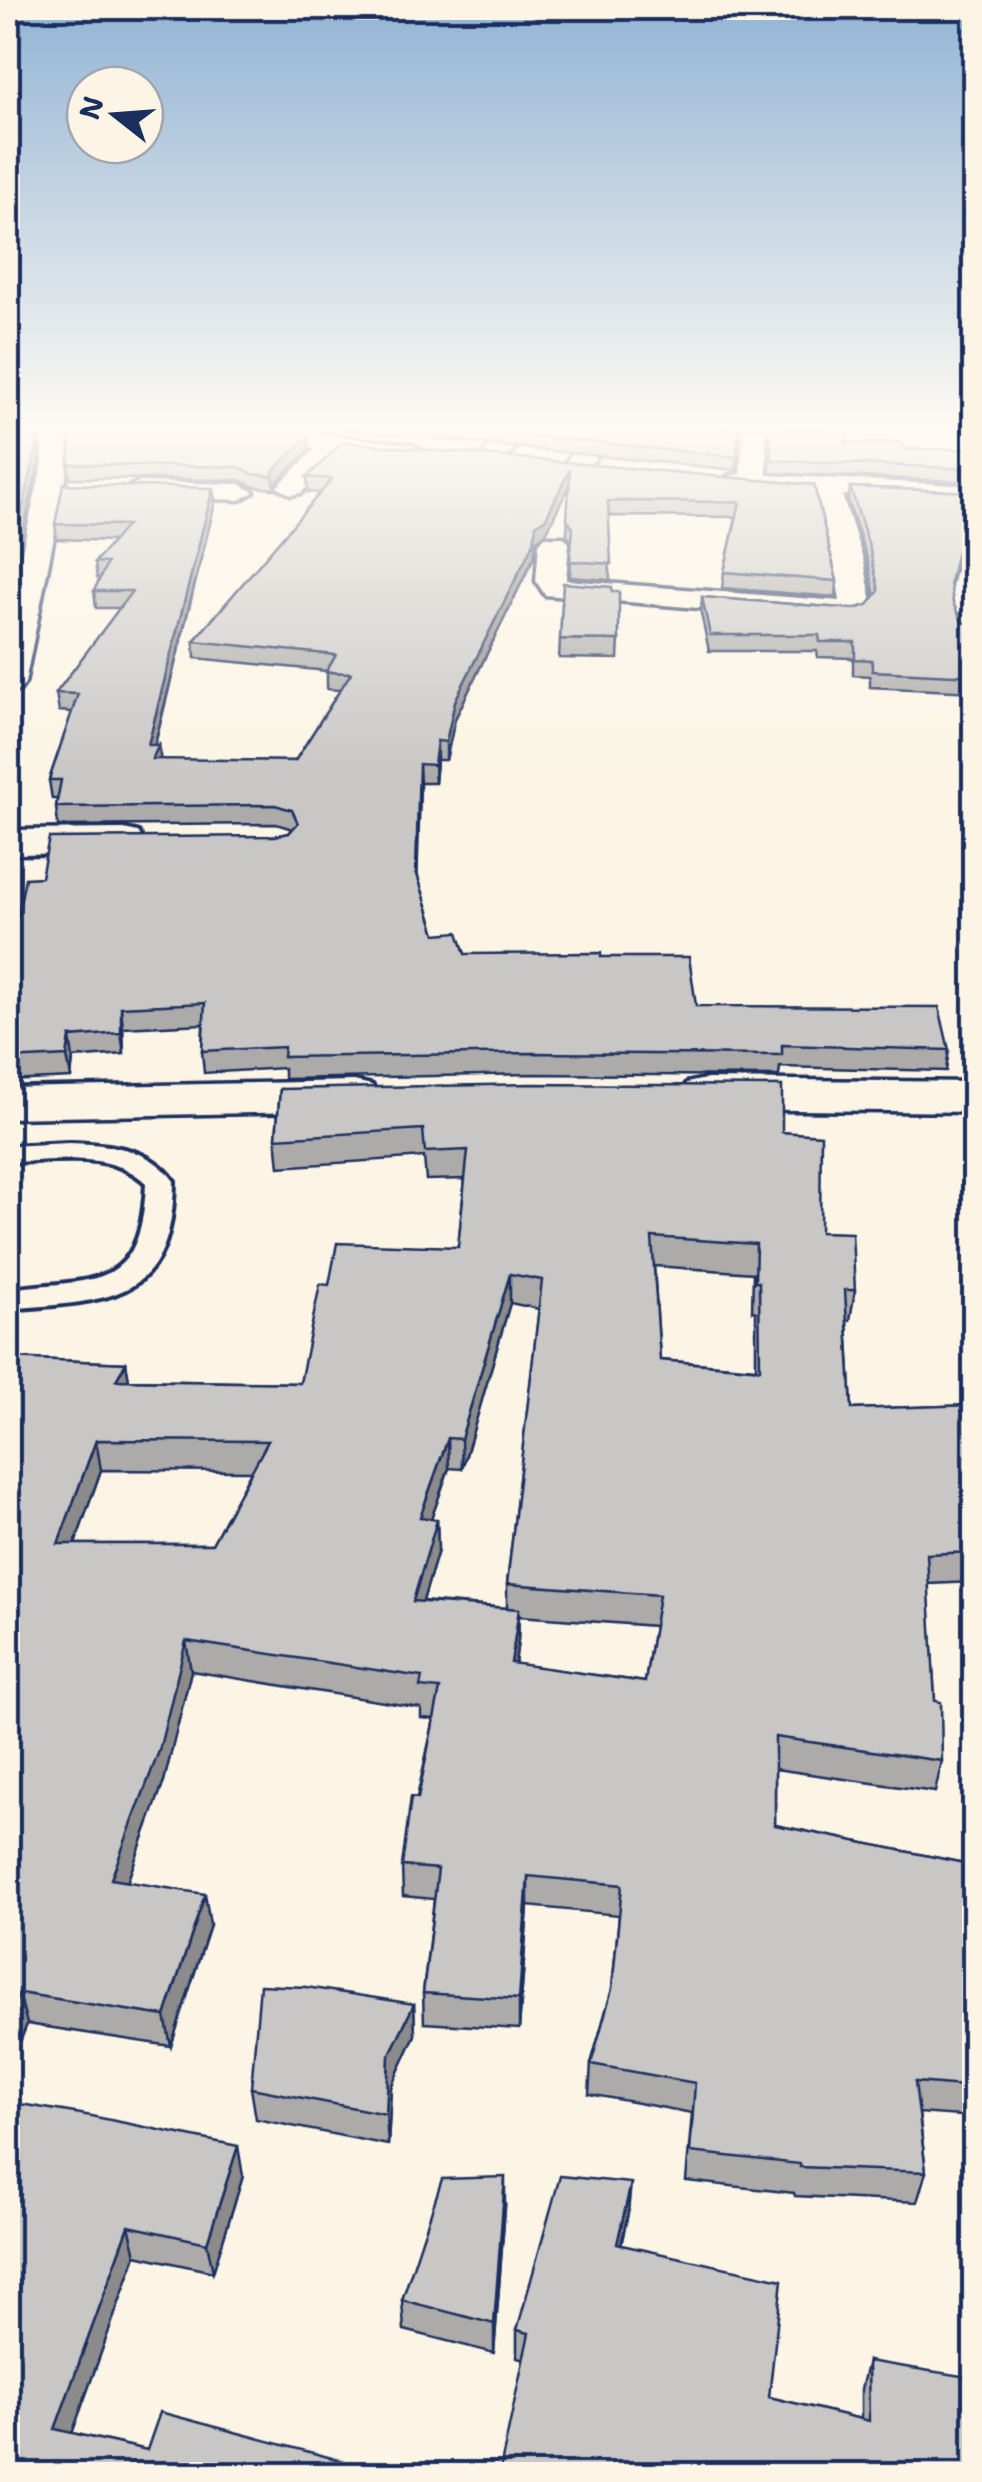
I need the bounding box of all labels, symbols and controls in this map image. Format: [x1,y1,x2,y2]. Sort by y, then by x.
north arrow [65,65,165,165]
text: N [70,92,113,124]

